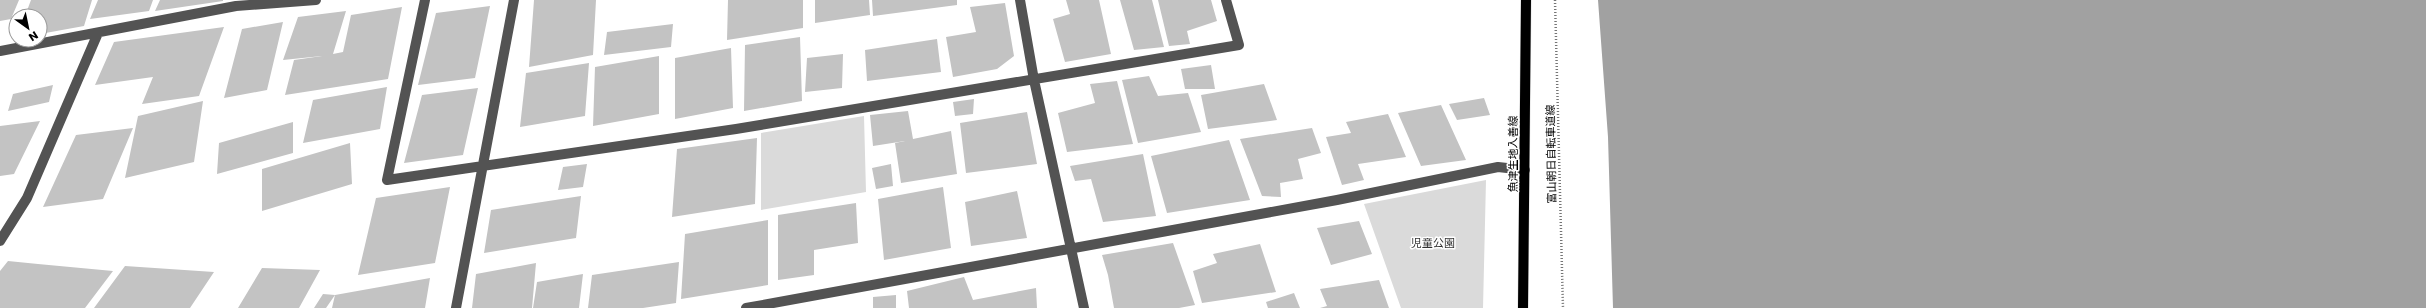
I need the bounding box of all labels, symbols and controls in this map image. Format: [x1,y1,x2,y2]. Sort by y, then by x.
north arrow [8,8,48,48]
text: N [26,27,41,45]
street label: 富山朝日自転車道線 [1542,104,1560,204]
street label: 魚津生地入善線 [1505,116,1521,193]
park label: 児童公園 [1411,235,1455,251]

